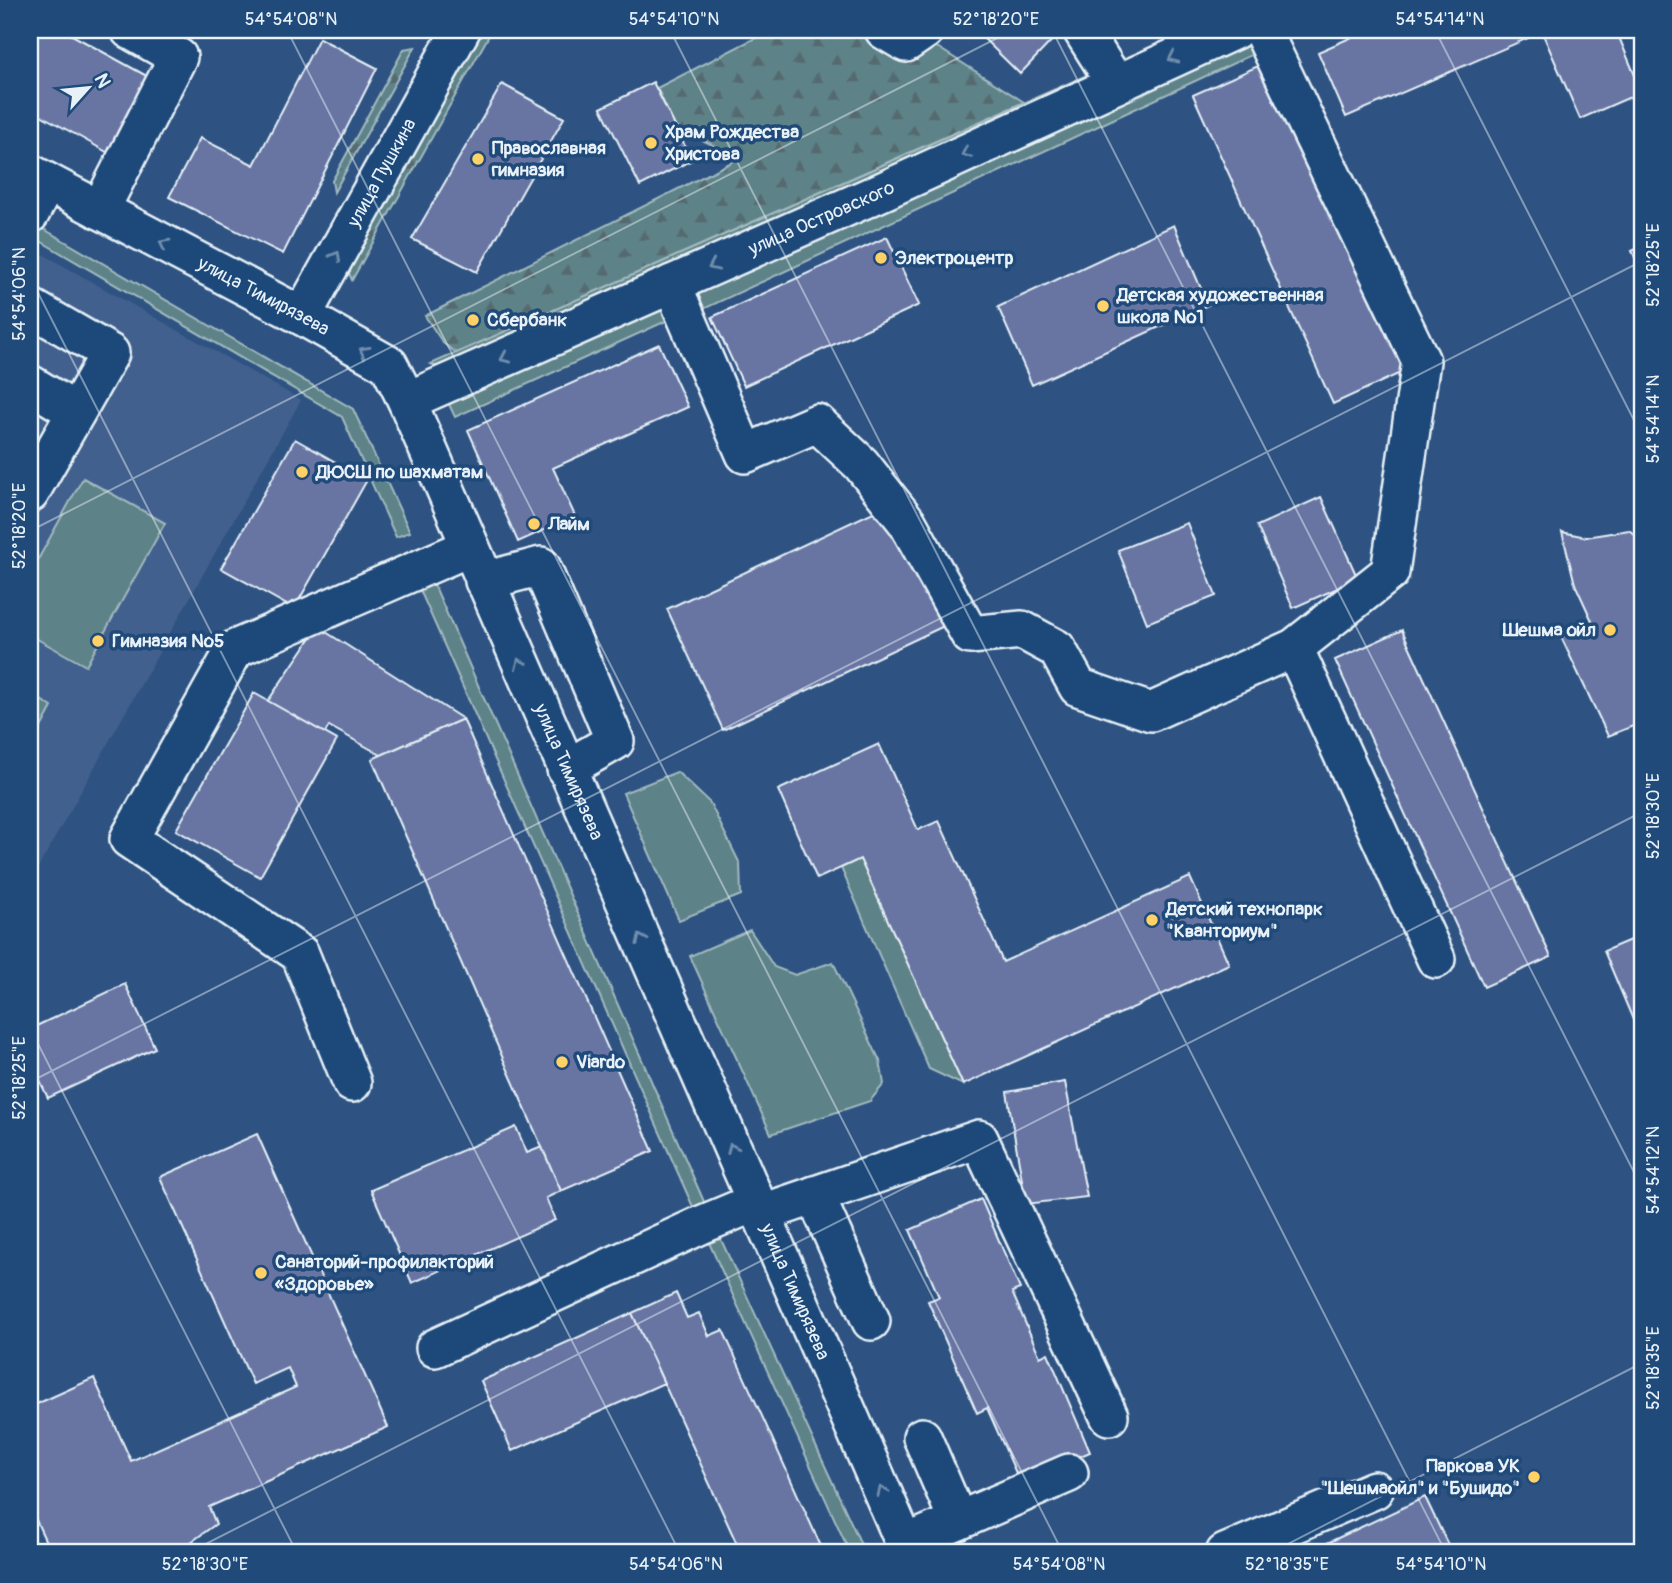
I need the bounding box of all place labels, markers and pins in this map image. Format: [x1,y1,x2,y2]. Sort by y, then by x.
place label: Храм Рождества Христова [665,120,799,166]
marker: Храм Рождества Христова [643,135,659,151]
place label: Православная гимназия [491,136,606,182]
marker: Православная гимназия [470,151,486,167]
place label: Электроцентр [895,246,1014,270]
marker: Электроцентр [873,250,889,266]
place label: Детская художественная школа №1 [1116,283,1324,329]
marker: Детская художественная школа №1 [1095,298,1111,314]
place label: Сбербанк [487,308,567,332]
marker: Сбербанк [465,312,481,328]
place label: ДЮСШ по шахматам [315,460,483,484]
marker: ДЮСШ по шахматам [294,464,310,480]
place label: Лайм [547,512,590,536]
marker: Лайм [526,516,542,532]
place label: Шешма ойл [1502,618,1596,642]
marker: Шешма ойл [1602,622,1618,638]
place label: Гимназия №5 [112,629,224,653]
marker: Гимназия №5 [90,633,106,649]
place label: Детский технопарк "Кванториум" [1165,897,1323,943]
marker: Детский технопарк "Кванториум" [1144,912,1160,928]
place label: Viardo [576,1050,626,1074]
marker: Viardo [554,1054,570,1070]
place label: Санаторий-профилакторий «Здоровье» [275,1250,494,1296]
marker: Санаторий-профилакторий «Здоровье» [253,1265,269,1281]
place label: Паркова УК "Шешмаойл" и "Бушидо" [1320,1454,1520,1500]
marker: Паркова УК "Шешмаойл" и "Бушидо" [1526,1469,1542,1485]

